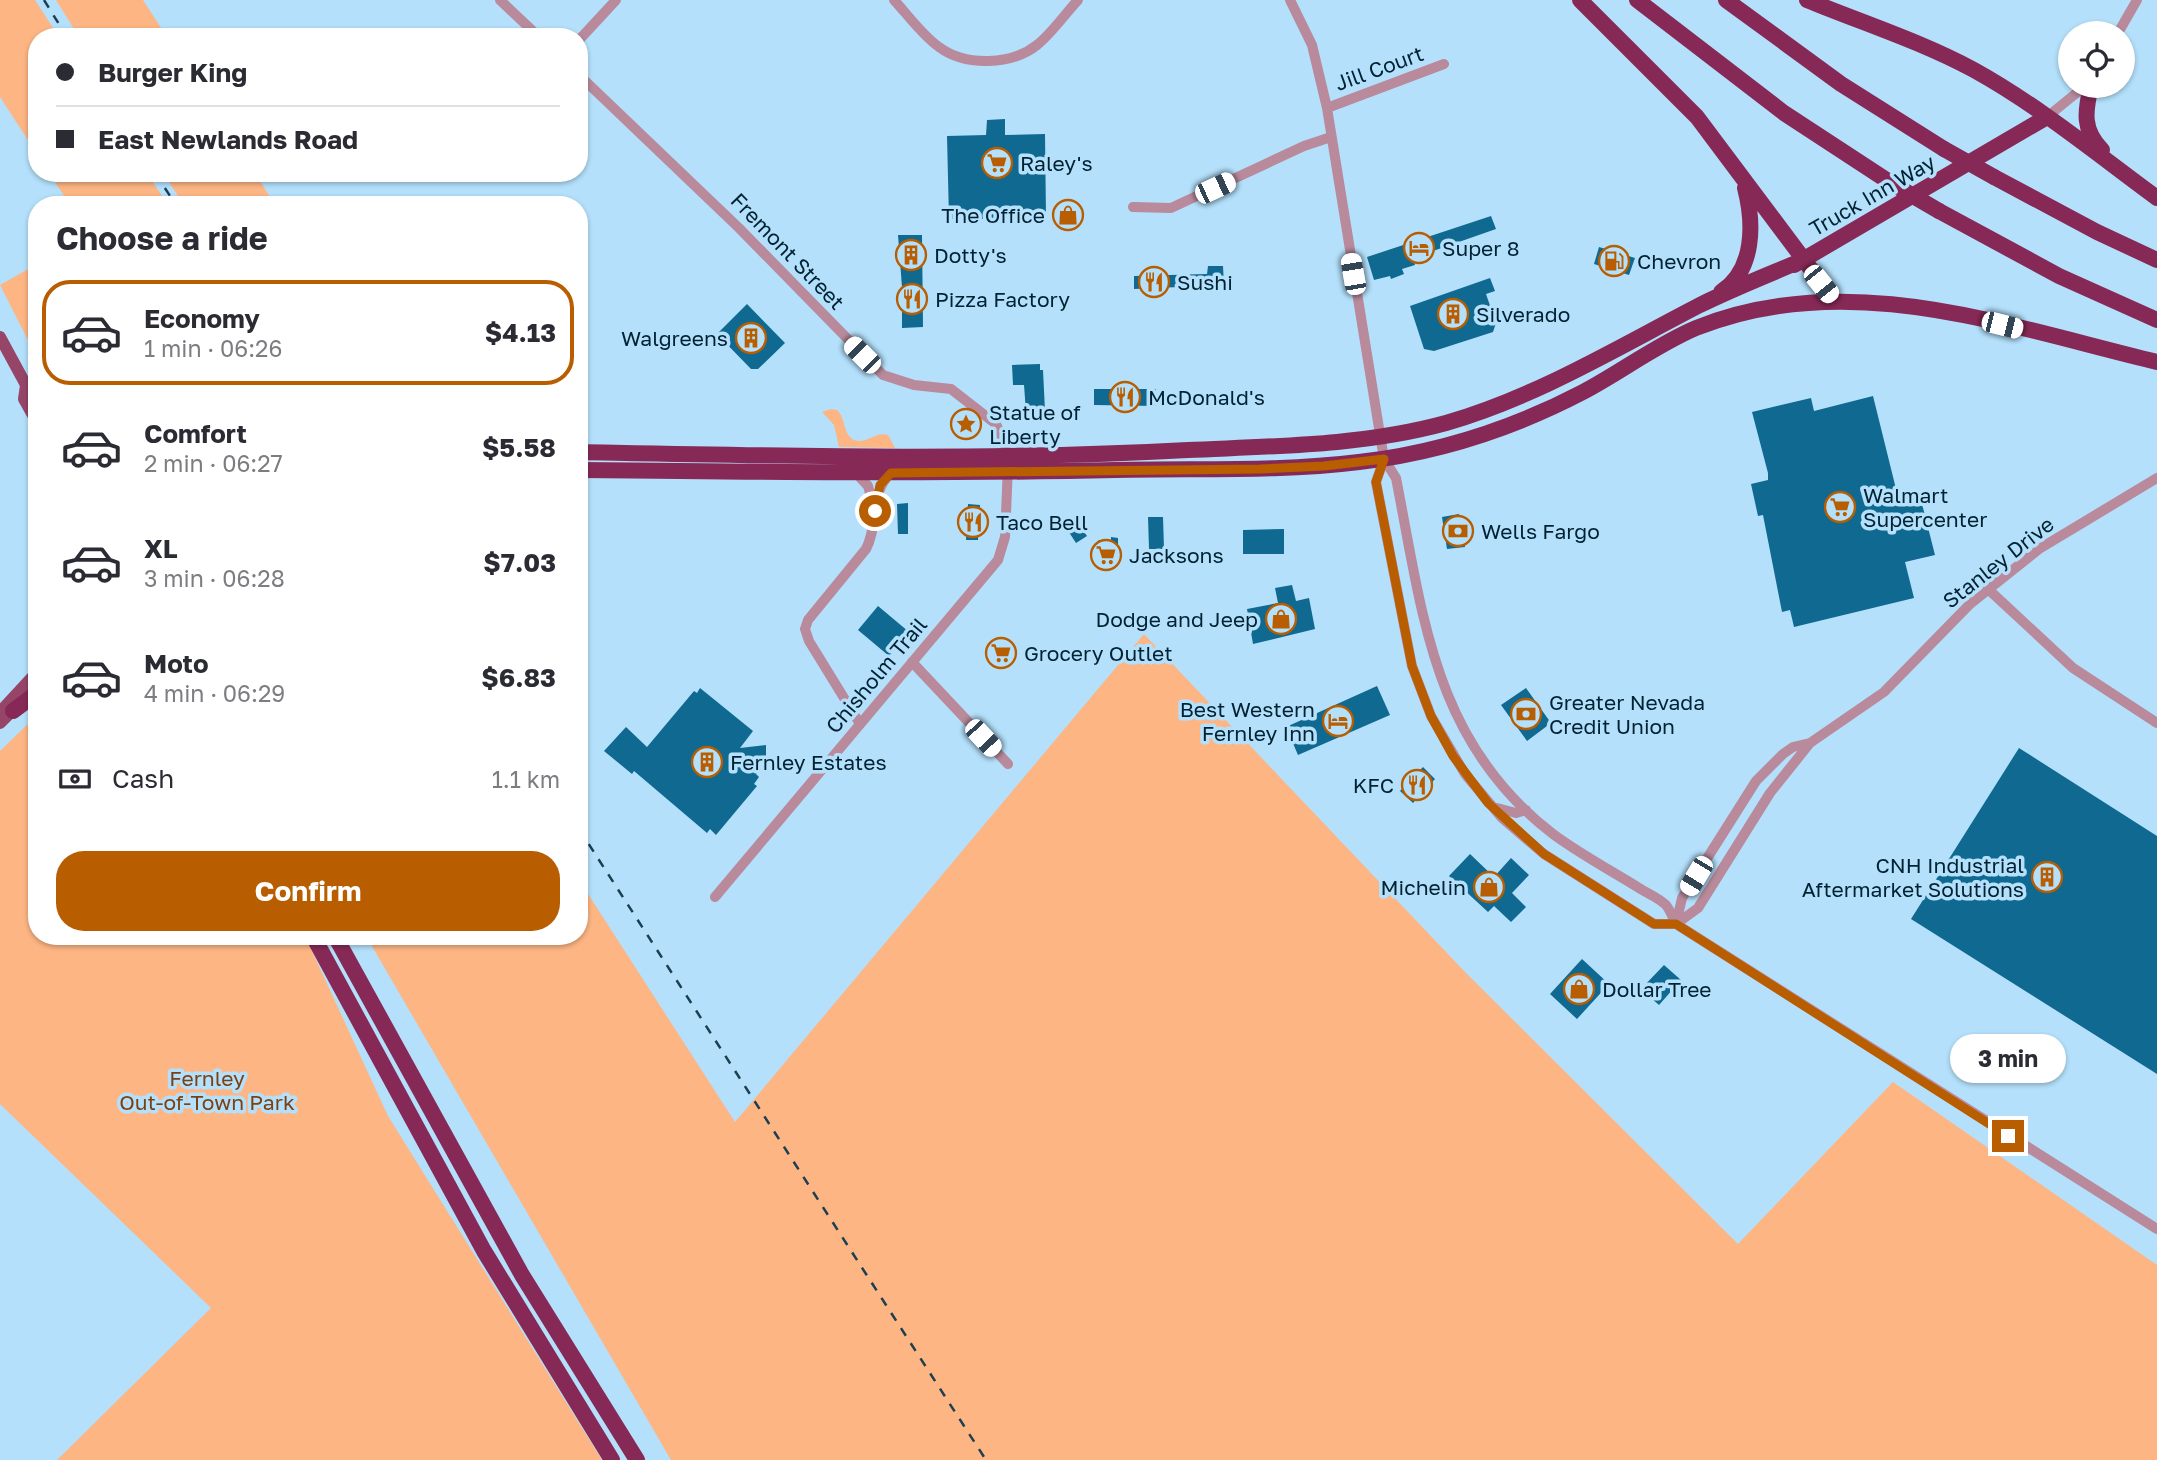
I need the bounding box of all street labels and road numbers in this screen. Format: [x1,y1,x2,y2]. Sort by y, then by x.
street label: Jill Court [1331,40,1427,96]
street label: Truck Inn Way [1805,148,1940,241]
street label: Fremont Street [726,187,850,315]
street label: Stanley Drive [1937,511,2059,613]
street label: Chisholm Trail [820,612,932,738]

